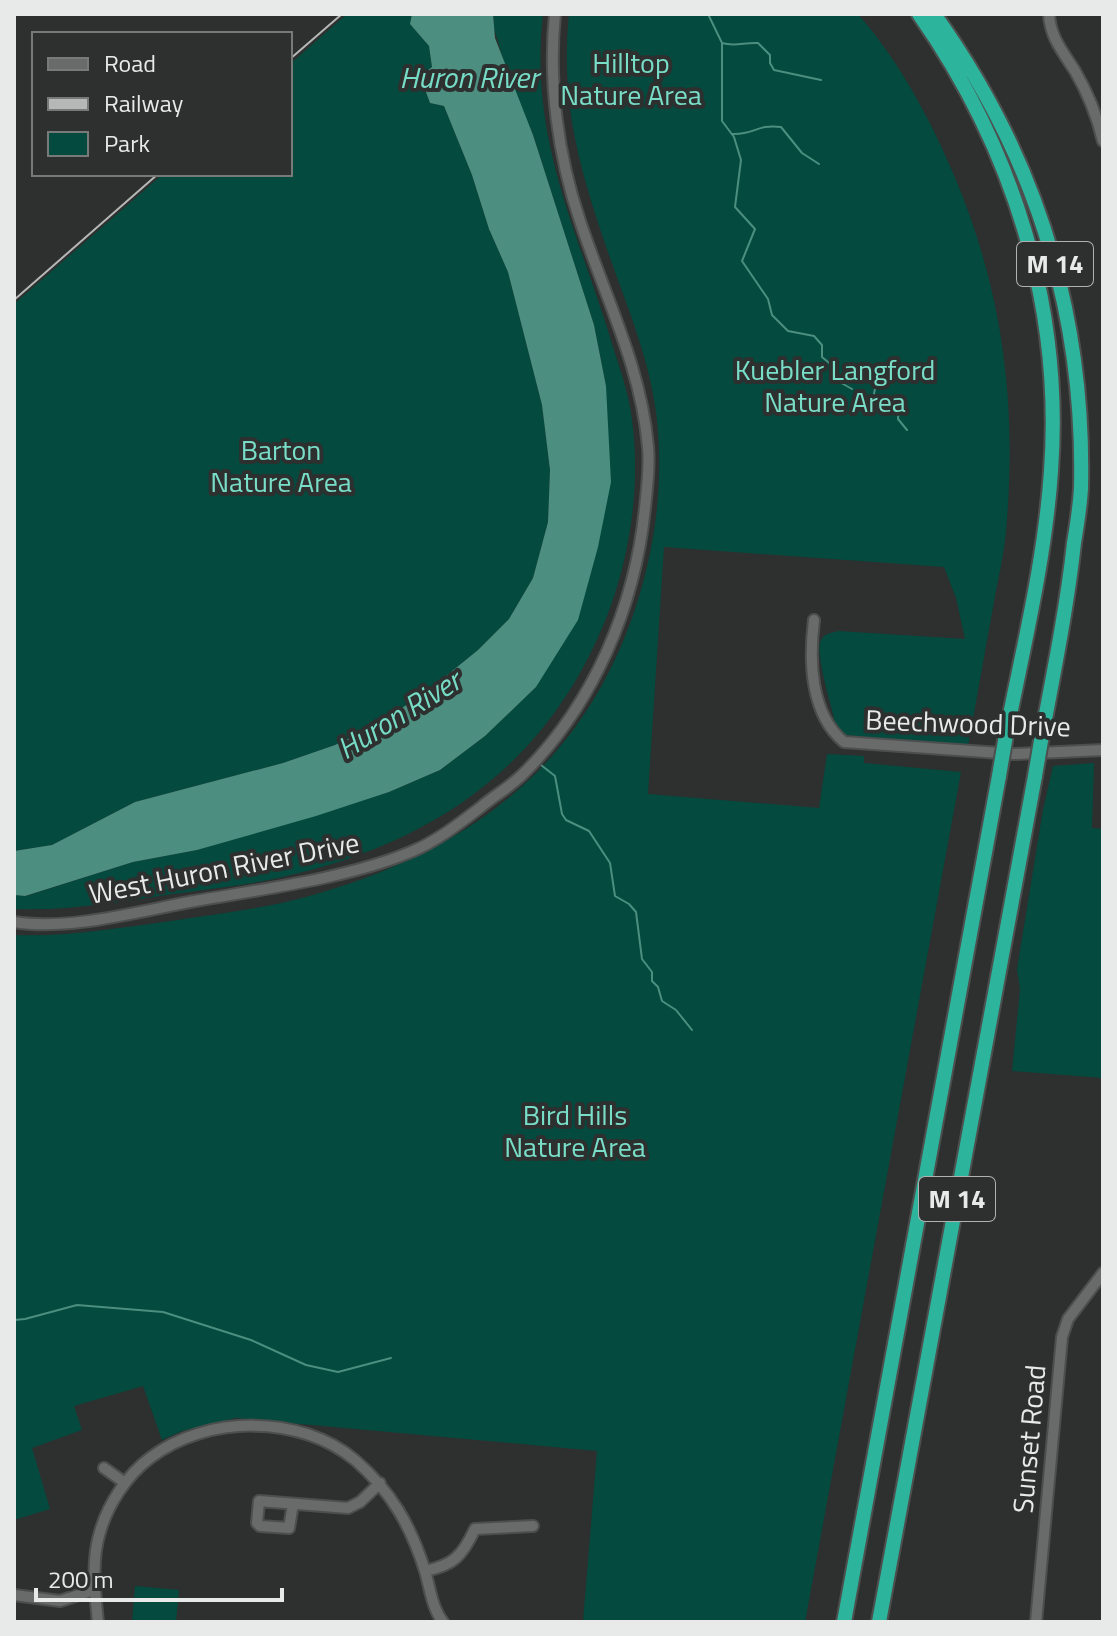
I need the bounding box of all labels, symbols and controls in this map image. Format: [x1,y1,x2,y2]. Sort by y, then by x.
legend [32,32,292,176]
park label: Hilltop Nature Area [560,41,702,116]
text: Road [104,45,156,81]
water label: Huron River [400,54,542,100]
text: Railway [104,85,184,121]
text: Park [104,125,150,161]
road number: M 14 [1017,242,1093,286]
park label: Kuebler Langford Nature Area [735,348,935,423]
park label: Barton Nature Area [210,428,352,503]
water label: Huron River [327,656,472,770]
street label: Beechwood Drive [865,697,1072,748]
street label: West Huron River Drive [85,820,363,915]
park label: Bird Hills Nature Area [504,1093,646,1168]
road number: M 14 [919,1177,995,1221]
street label: Sunset Road [1001,1363,1056,1515]
scale bar [36,1552,282,1602]
text: 200 m [48,1561,114,1597]

